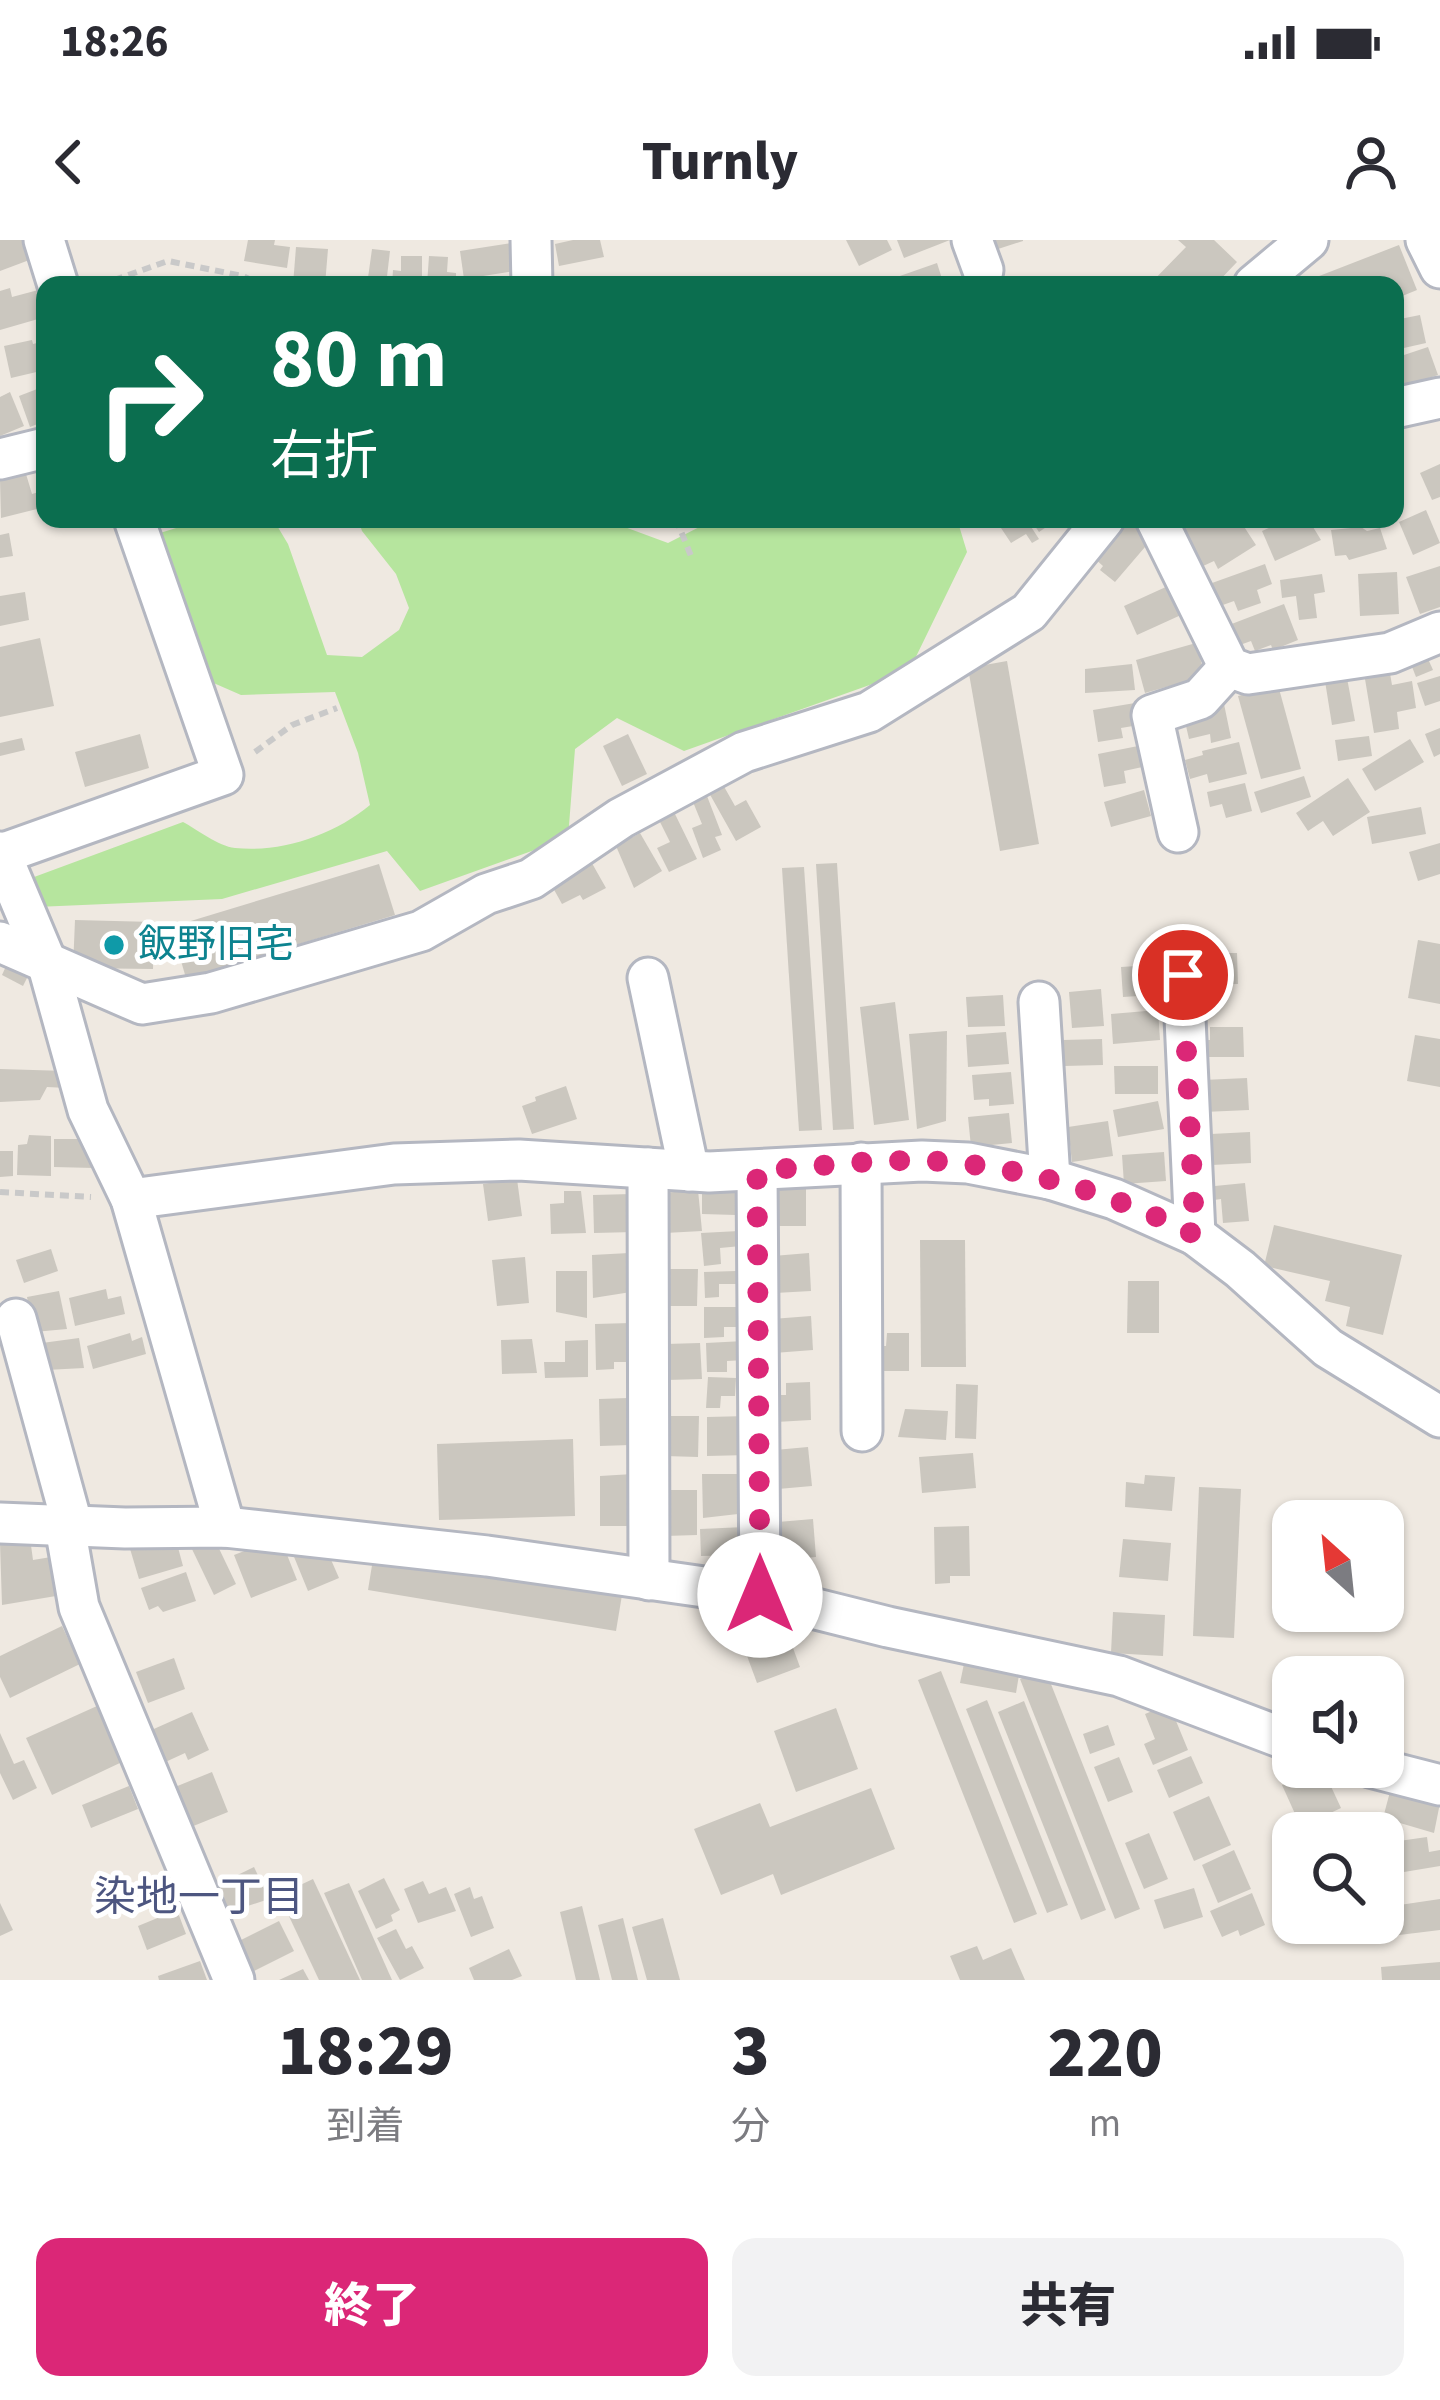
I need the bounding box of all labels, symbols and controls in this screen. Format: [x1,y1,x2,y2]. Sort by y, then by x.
text: 18:26 [60,10,169,74]
text: Turnly [642,124,798,201]
icon: back [36,129,102,195]
icon: person [1338,129,1404,195]
text: 80 m [270,300,448,420]
icon: right [72,324,228,480]
text: 右折 [270,419,378,496]
place label: 飯野旧宅 [138,917,294,973]
pin [1132,924,1234,1026]
marker: 飯野旧宅 [101,932,127,958]
icon: arrive [1150,942,1216,1008]
north arrow [1272,1500,1404,1632]
map controls [1272,1500,1404,1944]
position arrow [697,1532,823,1658]
button: sound [1272,1656,1404,1788]
button: search [1272,1812,1404,1944]
district label: 染地一丁目 [94,1868,304,1928]
text: 18:29 [277,2000,454,2103]
text: 3 [731,2000,770,2103]
text: 220 [1047,2002,1163,2105]
text: m [1089,2096,1121,2152]
text: 到着 [326,2099,404,2155]
text: 分 [731,2099,770,2155]
button: 終了 [36,2238,708,2376]
button: 共有 [732,2238,1404,2376]

